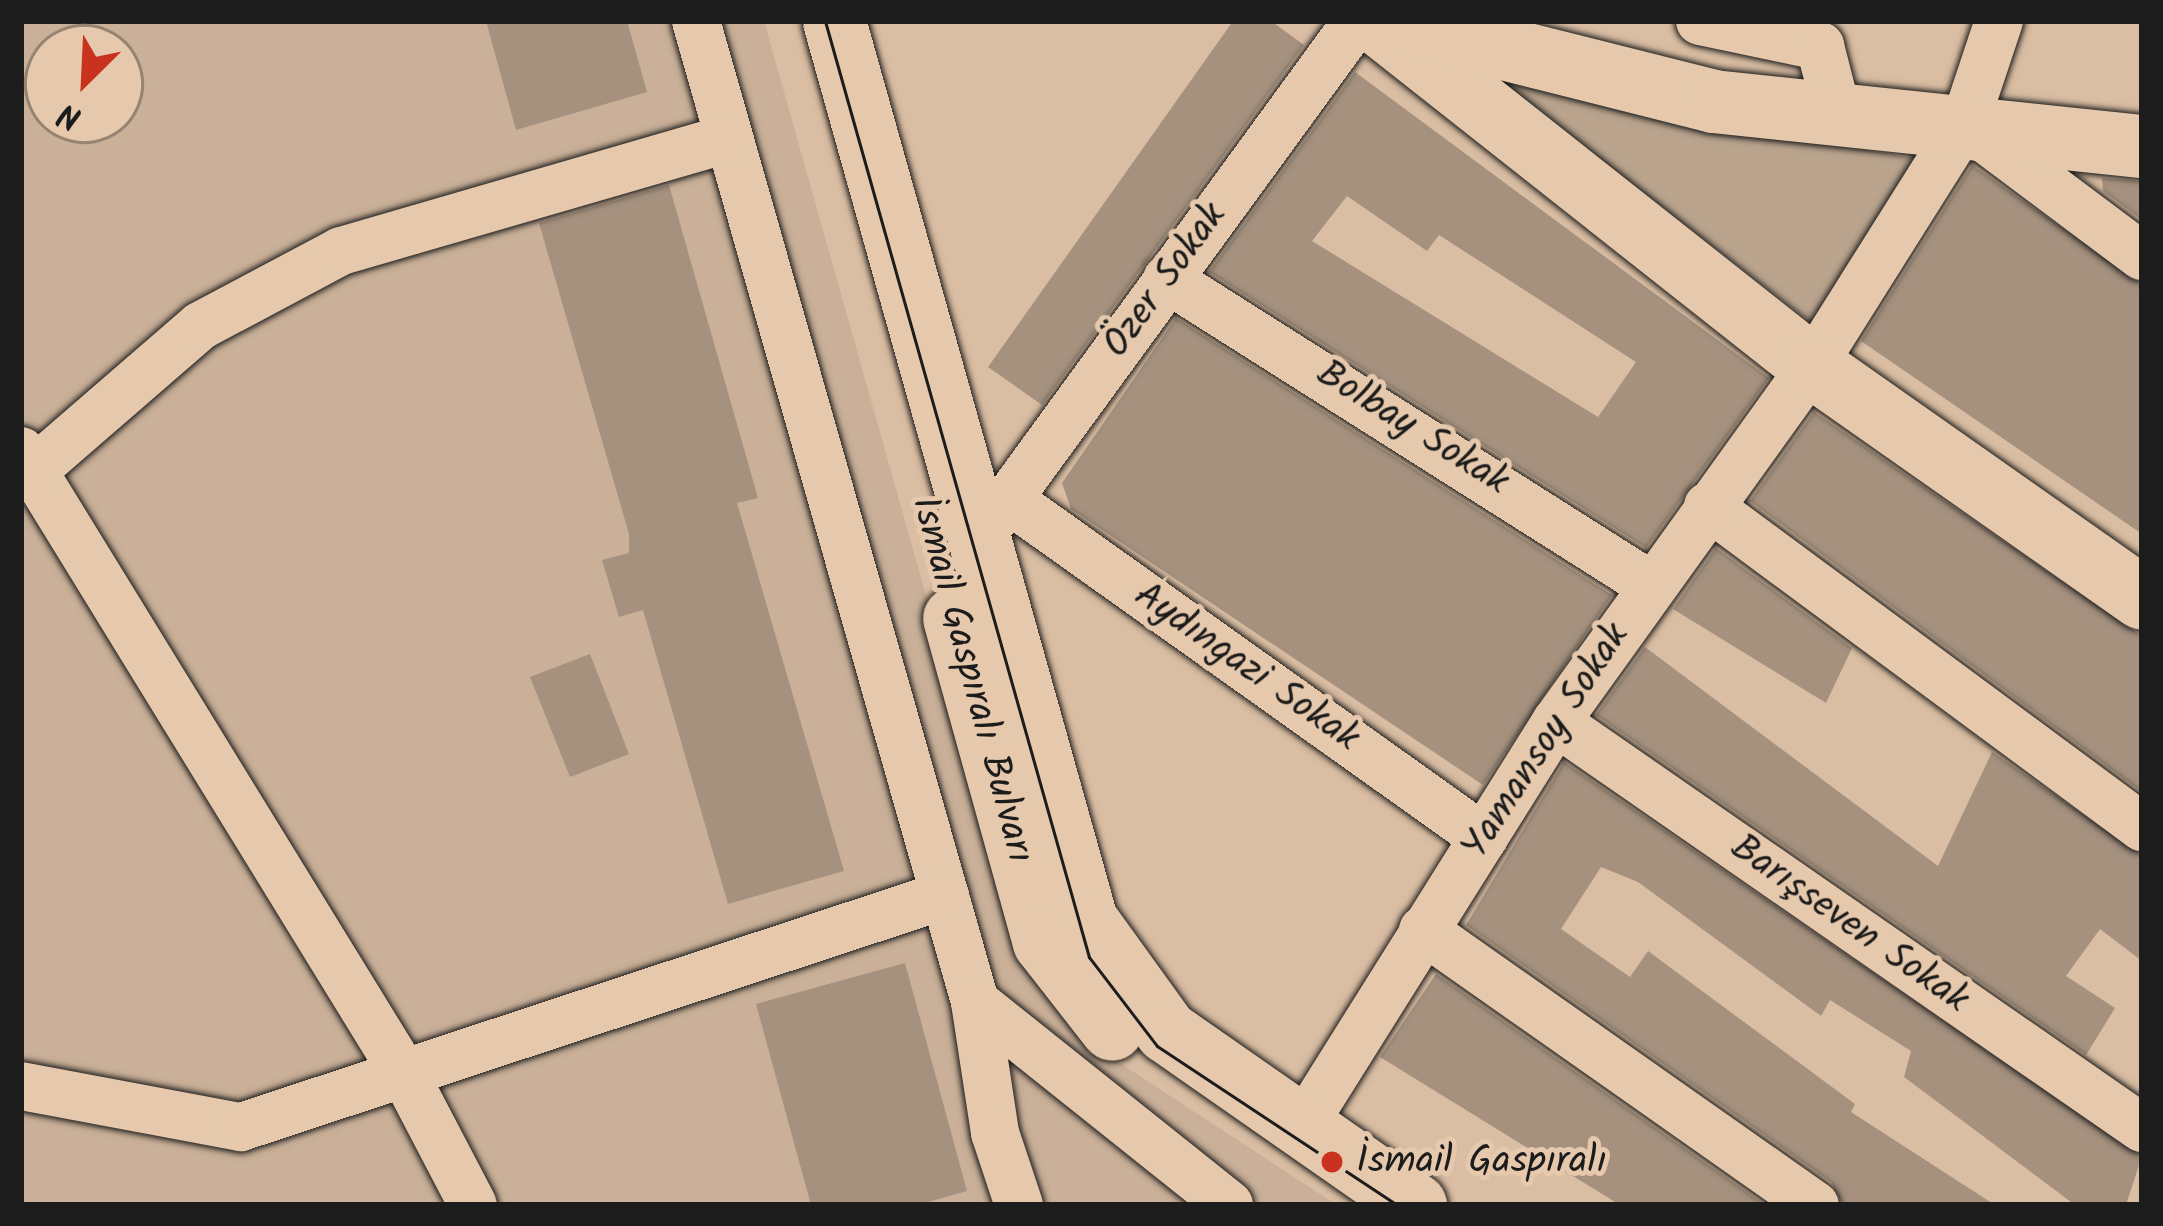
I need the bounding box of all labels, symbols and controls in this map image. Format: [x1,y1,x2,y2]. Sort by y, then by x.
north arrow [24,24,144,144]
text: N [50,86,91,143]
street label: Özer Sokak [1094,194,1238,368]
street label: Bolbay Sokak [1307,351,1517,507]
street label: İsmail Gaspıralı Bulvarı [900,492,1042,868]
street label: Aydıngazi Sokak [1124,573,1368,763]
street label: Yamansoy Sokak [1453,615,1641,869]
street label: Barışseven Sokak [1721,825,1977,1025]
place label: İsmail Gaspıralı [1356,1139,1607,1185]
marker: İsmail Gaspıralı [1319,1149,1345,1175]

